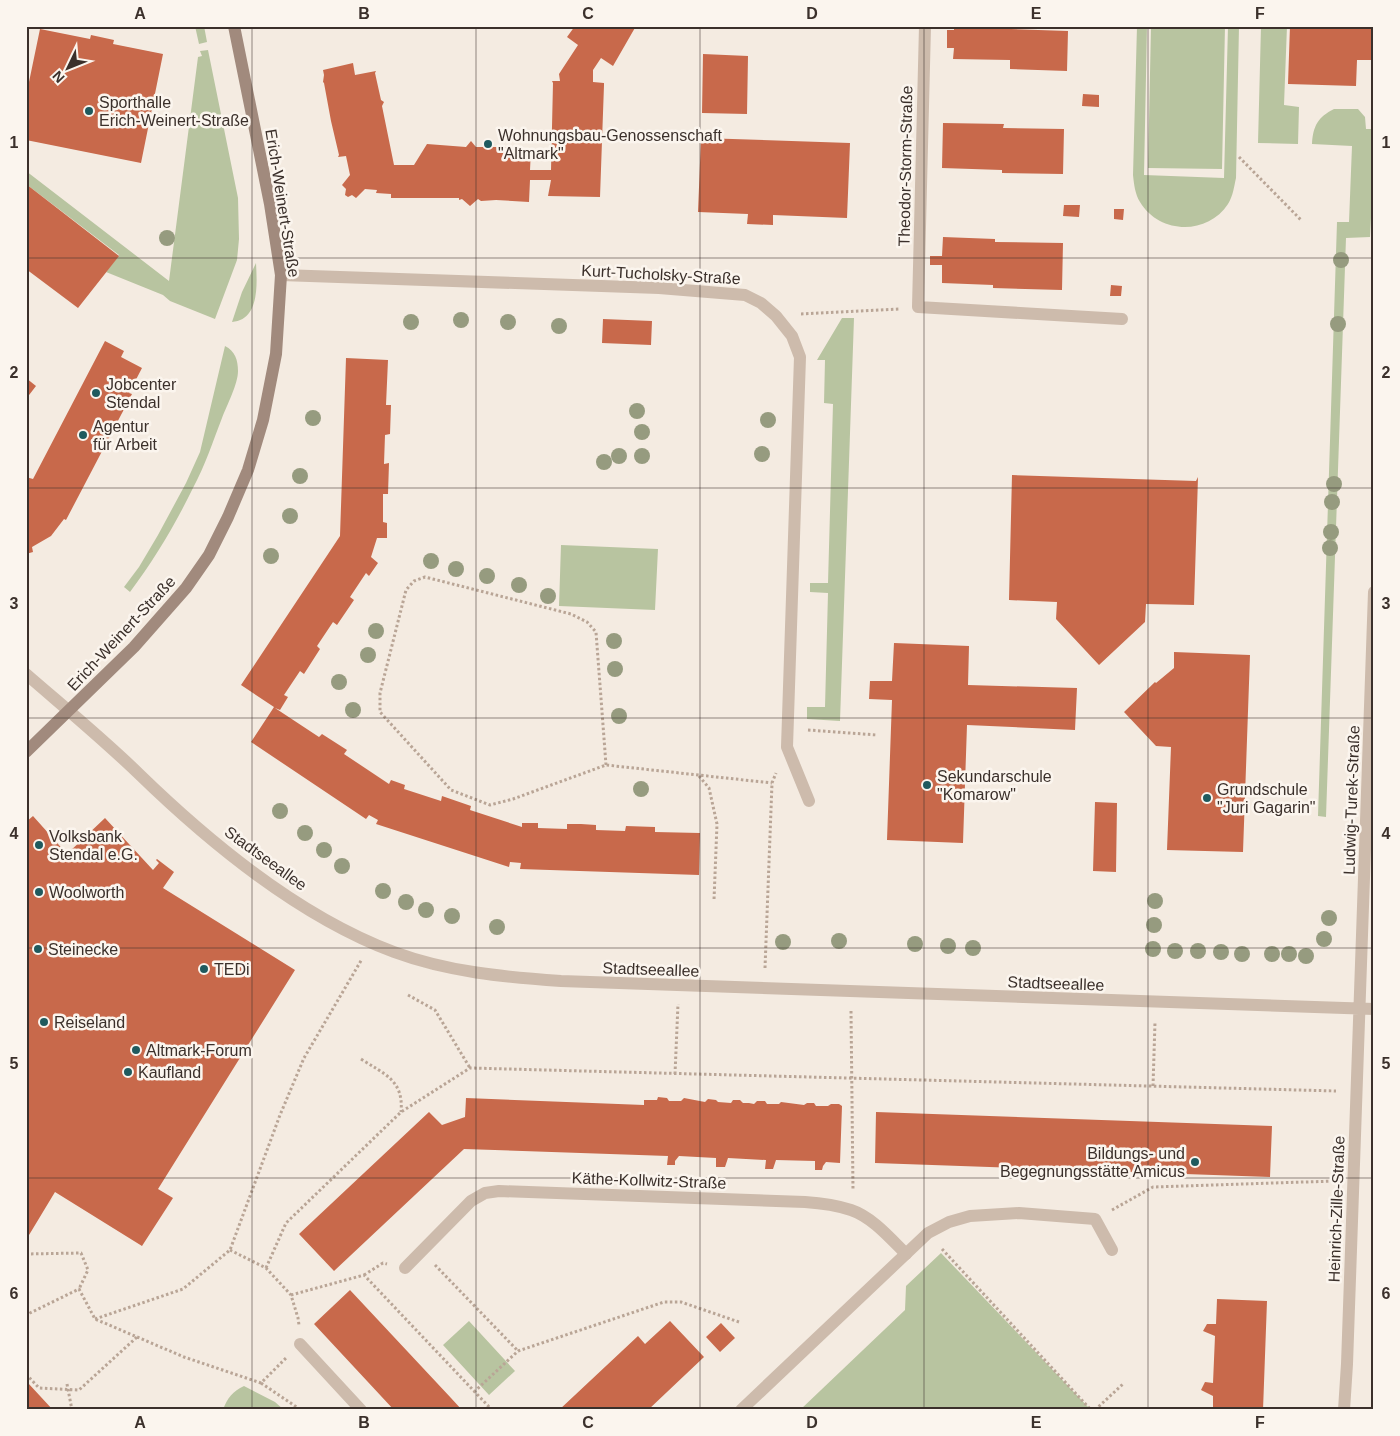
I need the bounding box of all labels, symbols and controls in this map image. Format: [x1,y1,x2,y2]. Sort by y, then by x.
text: A [134,5,146,22]
text: B [358,5,370,22]
text: C [582,5,594,22]
text: D [806,5,818,22]
text: E [1031,5,1042,22]
text: F [1255,5,1265,22]
north arrow [42,42,92,92]
text: N [49,68,68,86]
street label: Theodor-Storm-Straße [896,85,915,247]
place label: Sporthalle Erich-Weinert-Straße [99,94,249,129]
marker: Sporthalle Erich-Weinert-Straße [83,105,95,117]
place label: Wohnungsbau-Genossenschaft "Altmark" [498,127,722,162]
street label: Erich-Weinert-Straße [262,128,303,279]
text: 1 [10,134,19,151]
text: 1 [1382,134,1391,151]
marker: Wohnungsbau-Genossenschaft "Altmark" [482,138,494,150]
street label: Kurt-Tucholsky-Straße [581,262,741,287]
text: 2 [10,364,19,381]
text: 2 [1382,364,1391,381]
place label: Jobcenter Stendal [106,376,177,411]
marker: Jobcenter Stendal [90,387,102,399]
place label: Agentur für Arbeit [93,418,158,453]
marker: Agentur für Arbeit [77,429,89,441]
street label: Erich-Weinert-Straße [64,573,179,694]
text: 3 [10,595,19,612]
text: 3 [1382,595,1391,612]
street label: Ludwig-Turek-Straße [1340,725,1363,875]
place label: Sekundarschule "Komarow" [937,768,1052,803]
marker: Sekundarschule "Komarow" [921,779,933,791]
place label: Grundschule "Juri Gagarin" [1217,781,1316,816]
marker: Grundschule "Juri Gagarin" [1201,792,1213,804]
street label: Stadtseeallee [221,823,310,894]
text: 4 [10,825,19,842]
text: 4 [1382,825,1391,842]
place label: Volksbank Stendal e.G. [49,828,138,863]
marker: Volksbank Stendal e.G. [33,839,45,851]
place label: Woolworth [49,884,124,901]
marker: Woolworth [33,886,45,898]
place label: Steinecke [48,941,118,958]
marker: Steinecke [32,943,44,955]
street label: Stadtseeallee [602,959,700,980]
place label: TEDi [214,961,250,978]
marker: TEDi [198,963,210,975]
street label: Stadtseeallee [1007,973,1105,994]
place label: Reiseland [54,1014,125,1031]
marker: Reiseland [38,1016,50,1028]
place label: Altmark-Forum [146,1042,252,1059]
marker: Altmark-Forum [130,1044,142,1056]
text: 5 [10,1055,19,1072]
text: 5 [1382,1055,1391,1072]
place label: Kaufland [138,1064,201,1081]
marker: Kaufland [122,1066,134,1078]
street label: Heinrich-Zille-Straße [1325,1135,1348,1283]
place label: Bildungs- und Begegnungsstätte Amicus [1000,1145,1185,1180]
marker: Bildungs- und Begegnungsstätte Amicus [1189,1156,1201,1168]
street label: Käthe-Kollwitz-Straße [571,1169,727,1192]
text: 6 [10,1285,19,1302]
text: 6 [1382,1285,1391,1302]
text: A [134,1414,146,1431]
text: B [358,1414,370,1431]
text: C [582,1414,594,1431]
text: D [806,1414,818,1431]
text: E [1031,1414,1042,1431]
text: F [1255,1414,1265,1431]

